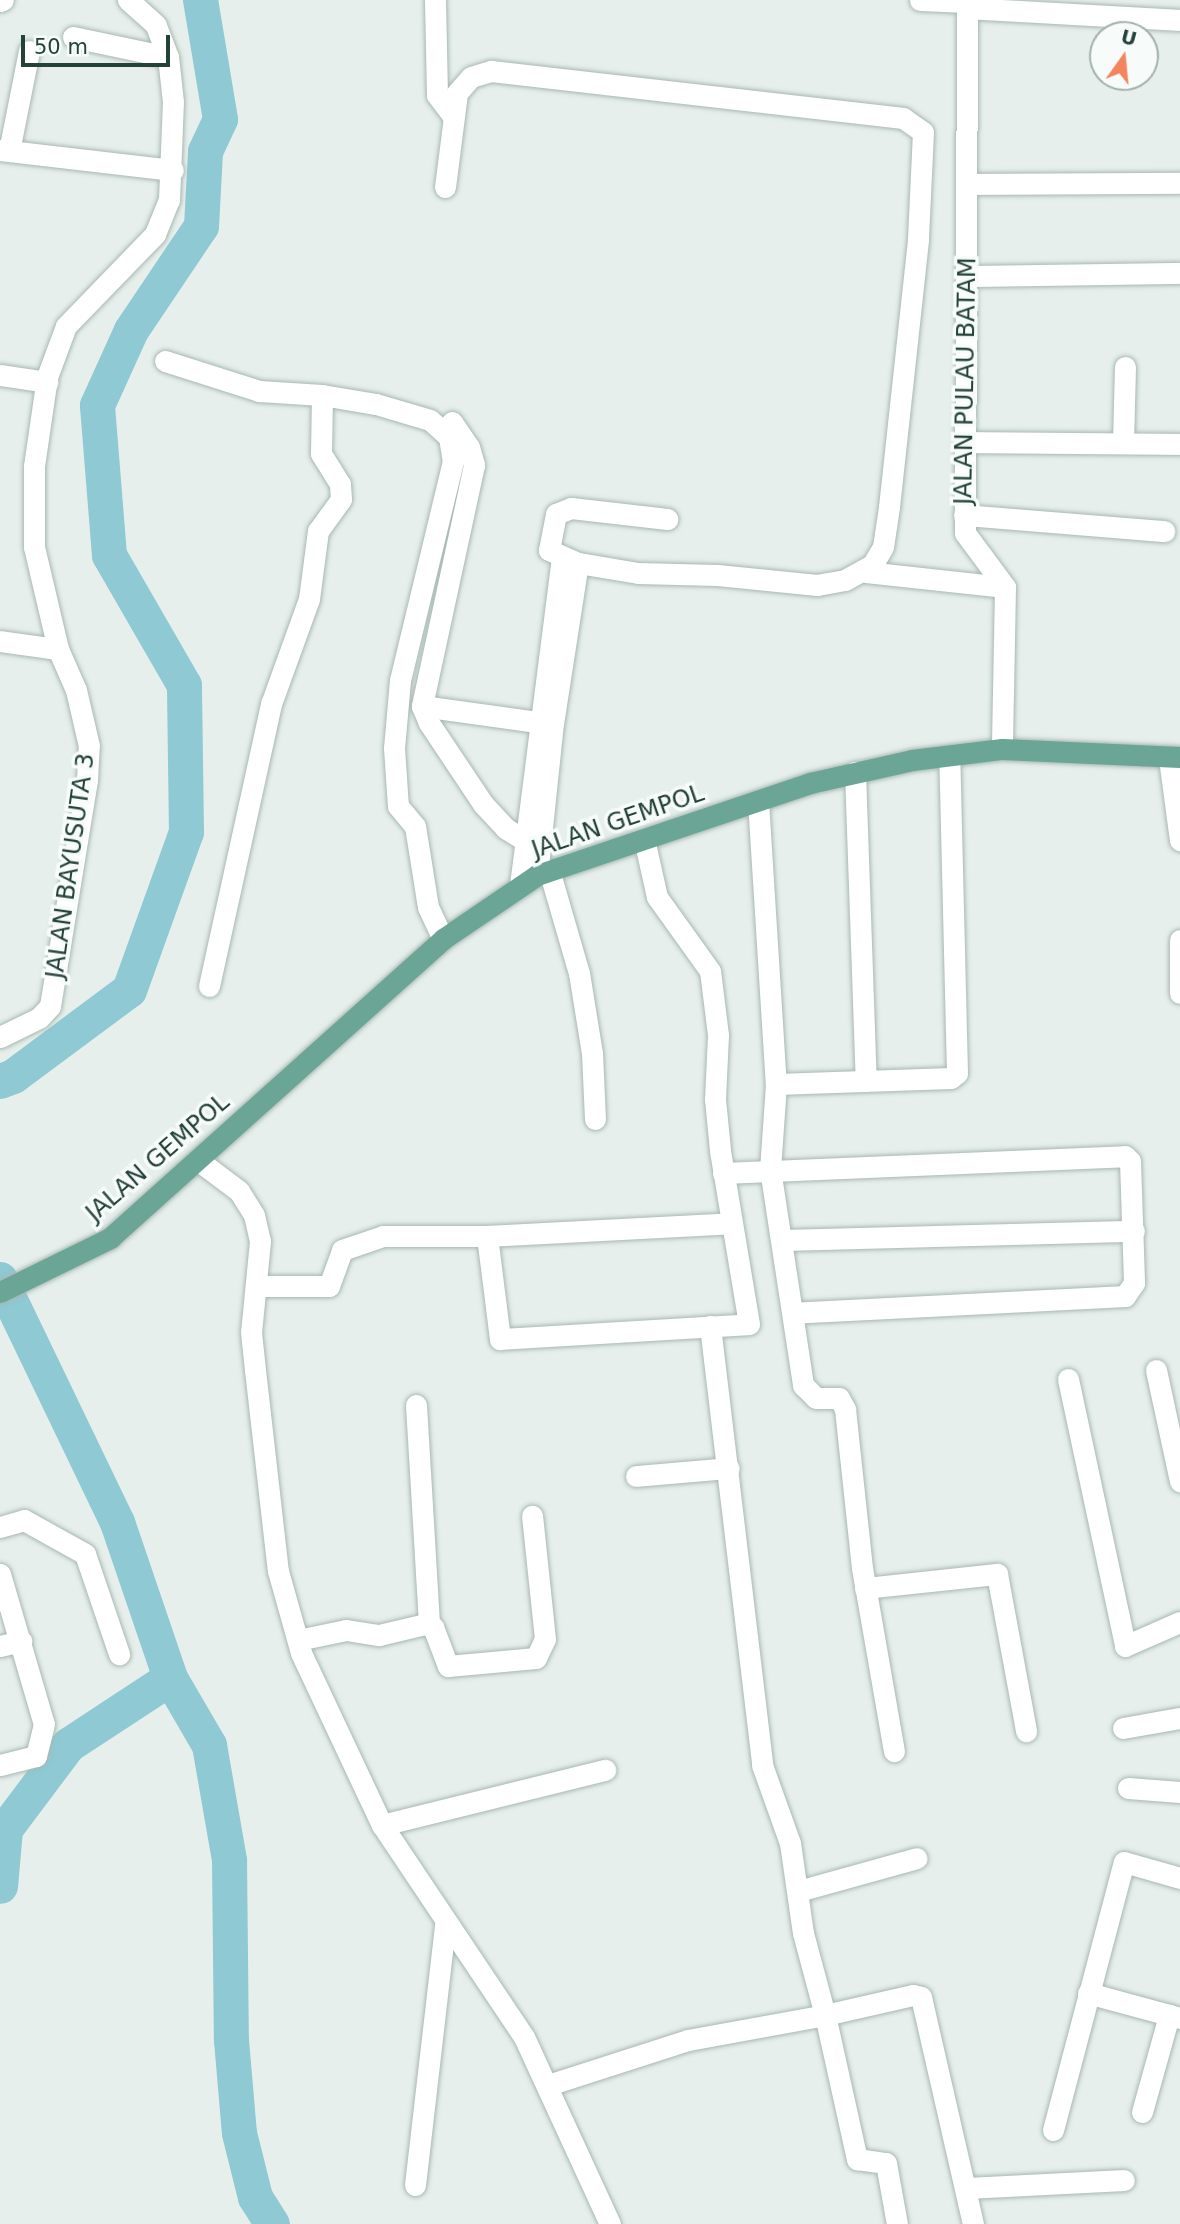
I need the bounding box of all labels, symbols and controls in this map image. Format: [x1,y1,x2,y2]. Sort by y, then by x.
scale bar [24,21,173,65]
north arrow [1089,21,1159,91]
text: U [1119,25,1139,50]
text: 50 m [34,35,88,59]
street label: JALAN PULAU BATAM [949,257,983,505]
street label: JALAN BAYUSUTA 3 [41,752,101,980]
street label: JALAN GEMPOL [528,779,708,865]
street label: JALAN GEMPOL [81,1088,235,1228]

